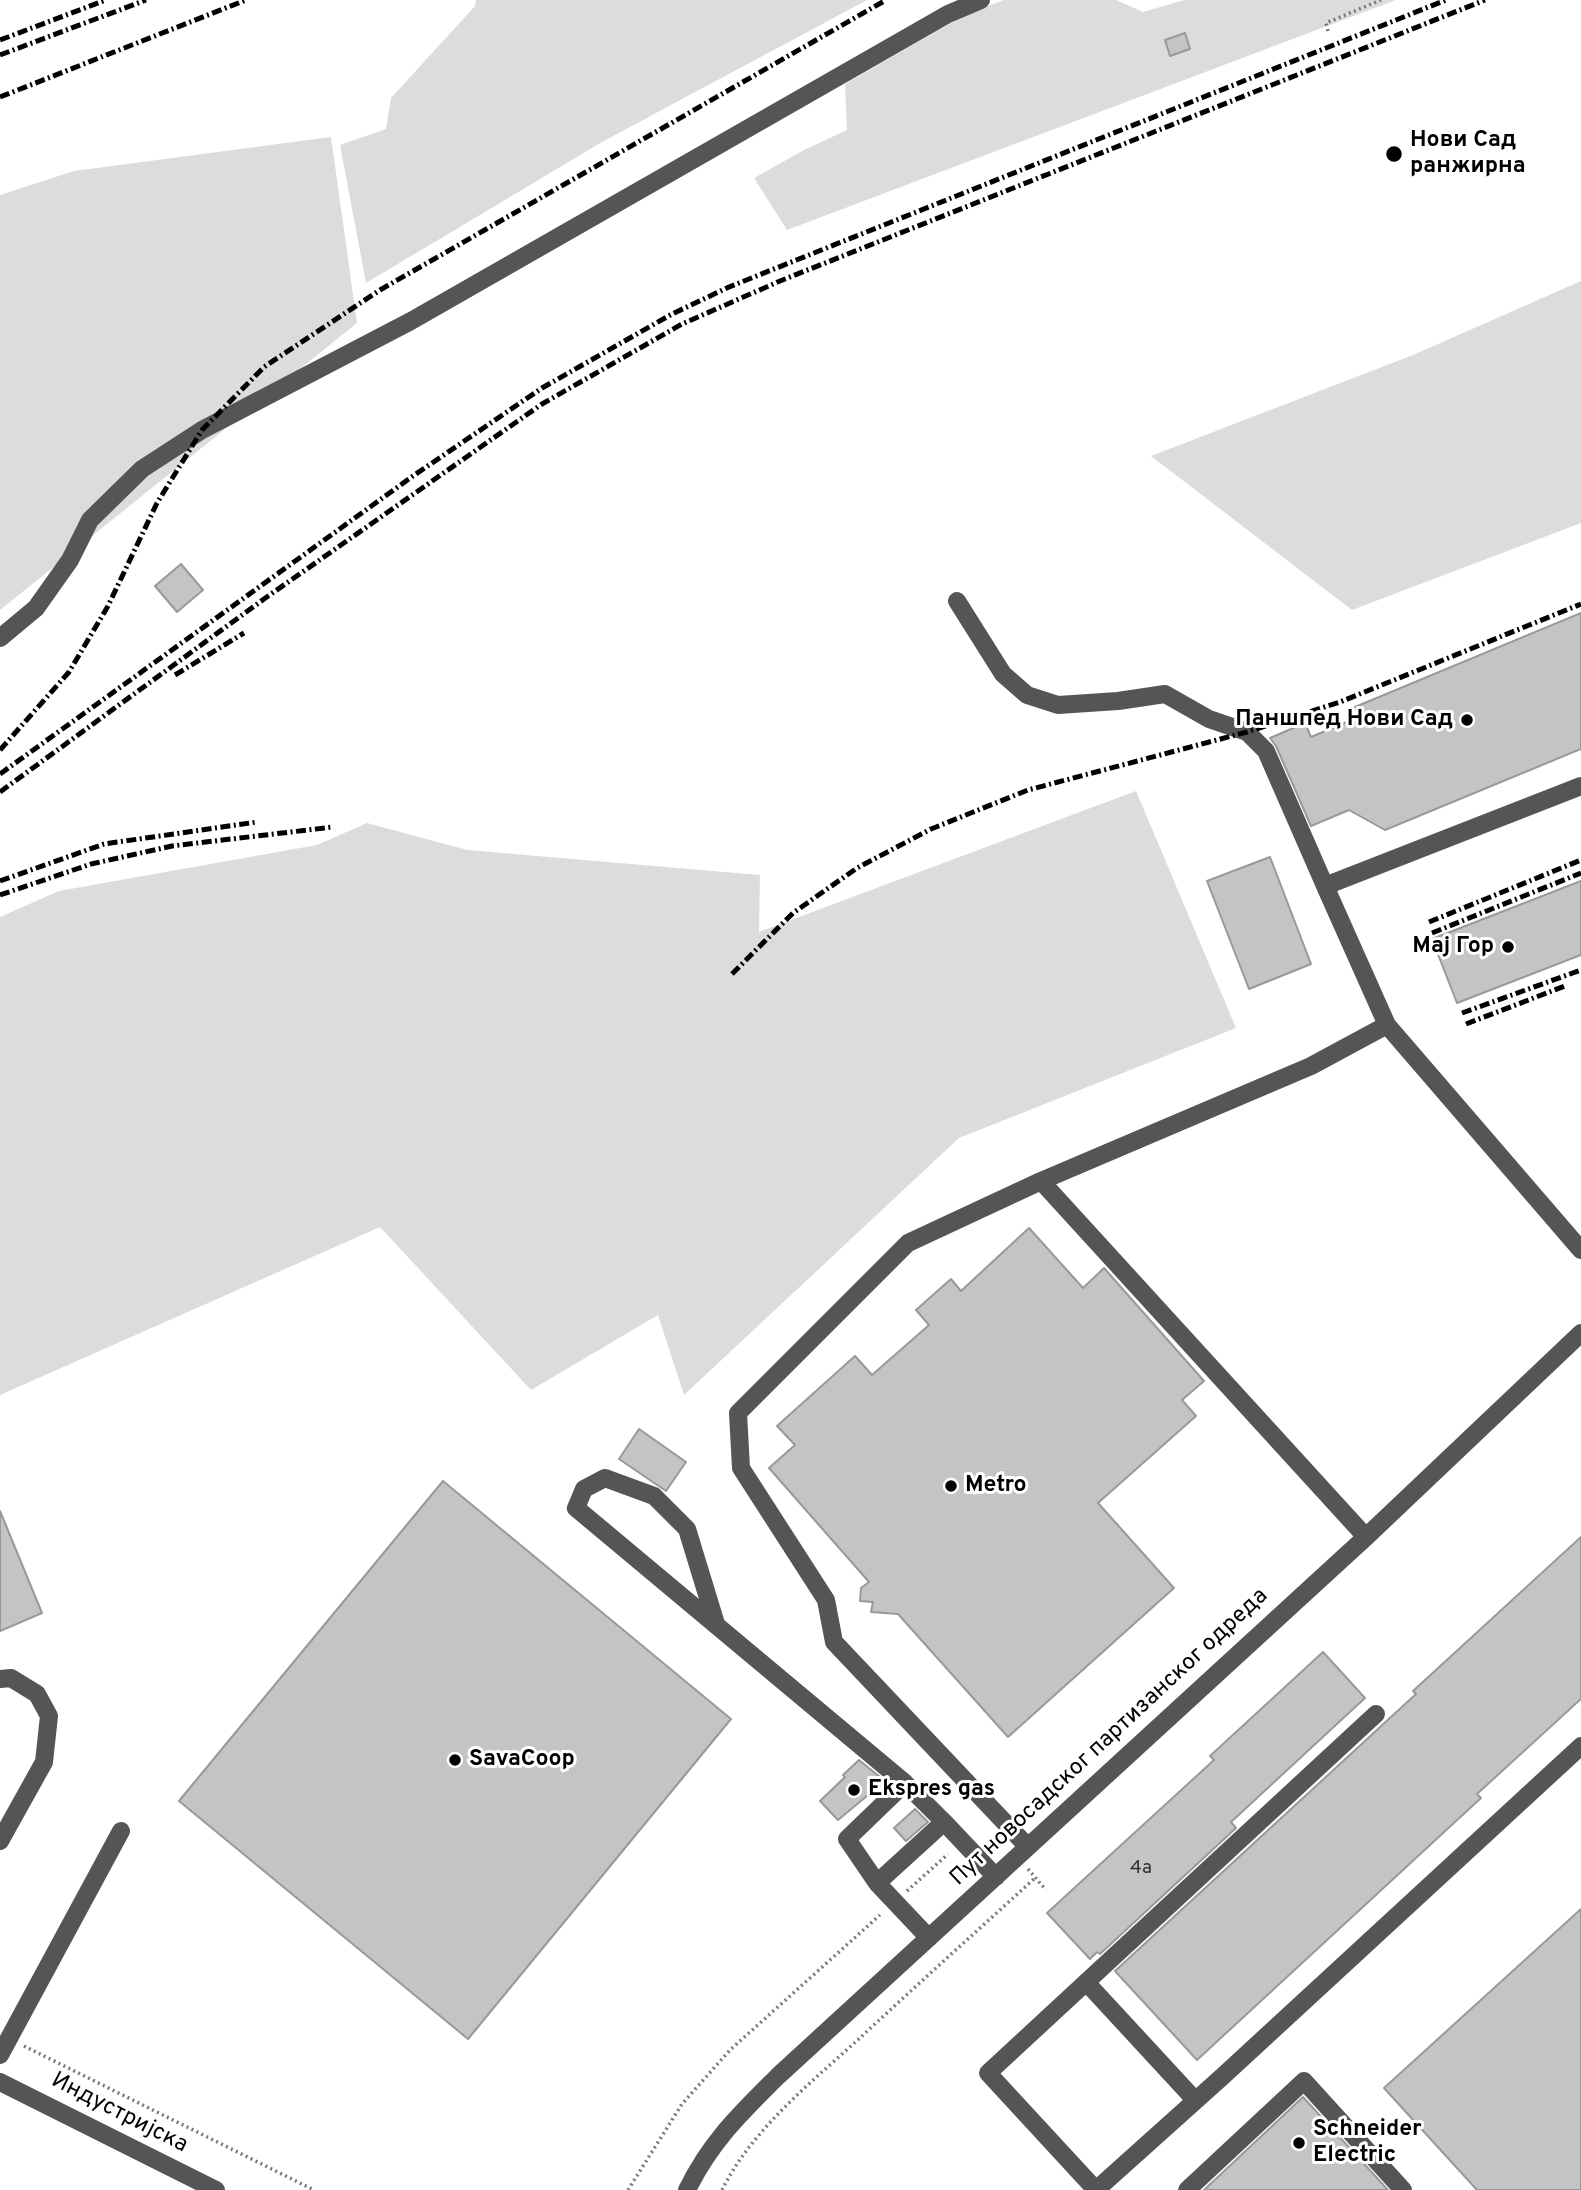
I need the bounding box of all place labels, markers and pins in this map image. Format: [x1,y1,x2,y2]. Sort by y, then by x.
place label: Нови Сад ранжирна [1410,127,1526,181]
marker: Нови Сад ранжирна [1384,144,1404,164]
place label: Паншпед Нови Сад [1235,706,1453,734]
marker: Паншпед Нови Сад [1459,712,1475,728]
place label: Мај Гор [1412,933,1494,961]
marker: Мај Гор [1500,939,1516,955]
place label: Metro [965,1472,1026,1500]
marker: Metro [943,1478,959,1494]
place label: SavaCoop [469,1746,575,1774]
marker: SavaCoop [447,1752,463,1768]
place label: Ekspres gas [868,1776,995,1804]
marker: Ekspres gas [846,1782,862,1798]
place label: Schneider Electric [1313,2116,1422,2170]
marker: Schneider Electric [1291,2135,1307,2151]

